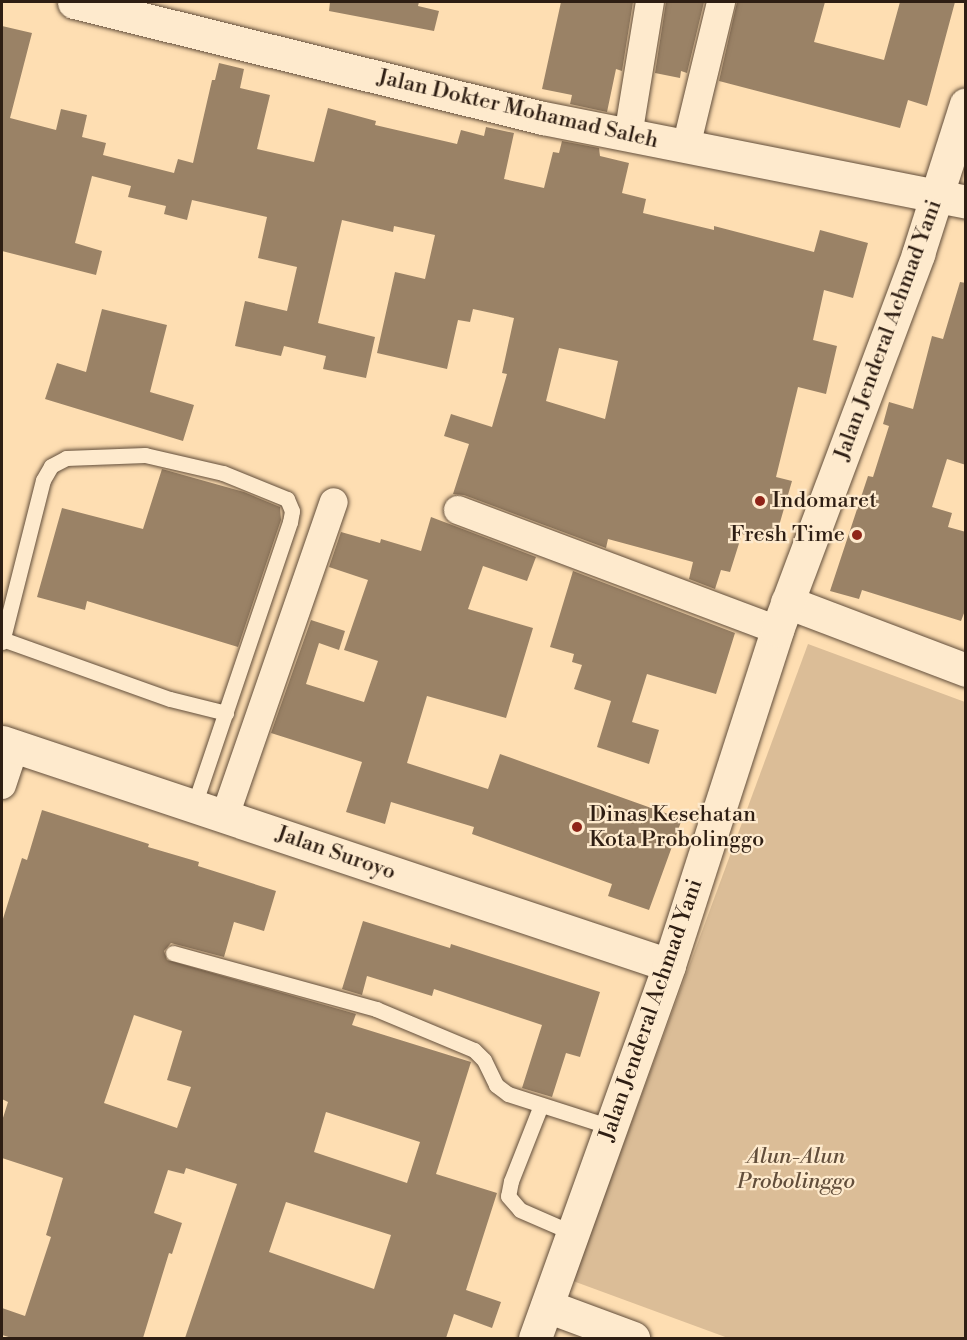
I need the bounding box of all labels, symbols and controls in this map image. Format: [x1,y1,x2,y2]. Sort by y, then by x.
street label: Jalan Dokter Mohamad Saleh [375,64,661,154]
street label: Jalan Jenderal Achmad Yani [829,196,947,464]
place label: Indomaret [772,488,877,514]
marker: Indomaret [753,494,767,508]
place label: Fresh Time [730,522,845,548]
marker: Fresh Time [850,528,864,542]
place label: Dinas Kesehatan Kota Probolinggo [589,801,764,852]
street label: Jalan Suroyo [273,820,399,886]
marker: Dinas Kesehatan Kota Probolinggo [570,820,584,834]
street label: Jalan Jenderal Achmad Yani [594,876,708,1144]
park label: Alun-Alun Probolinggo [737,1143,855,1194]

